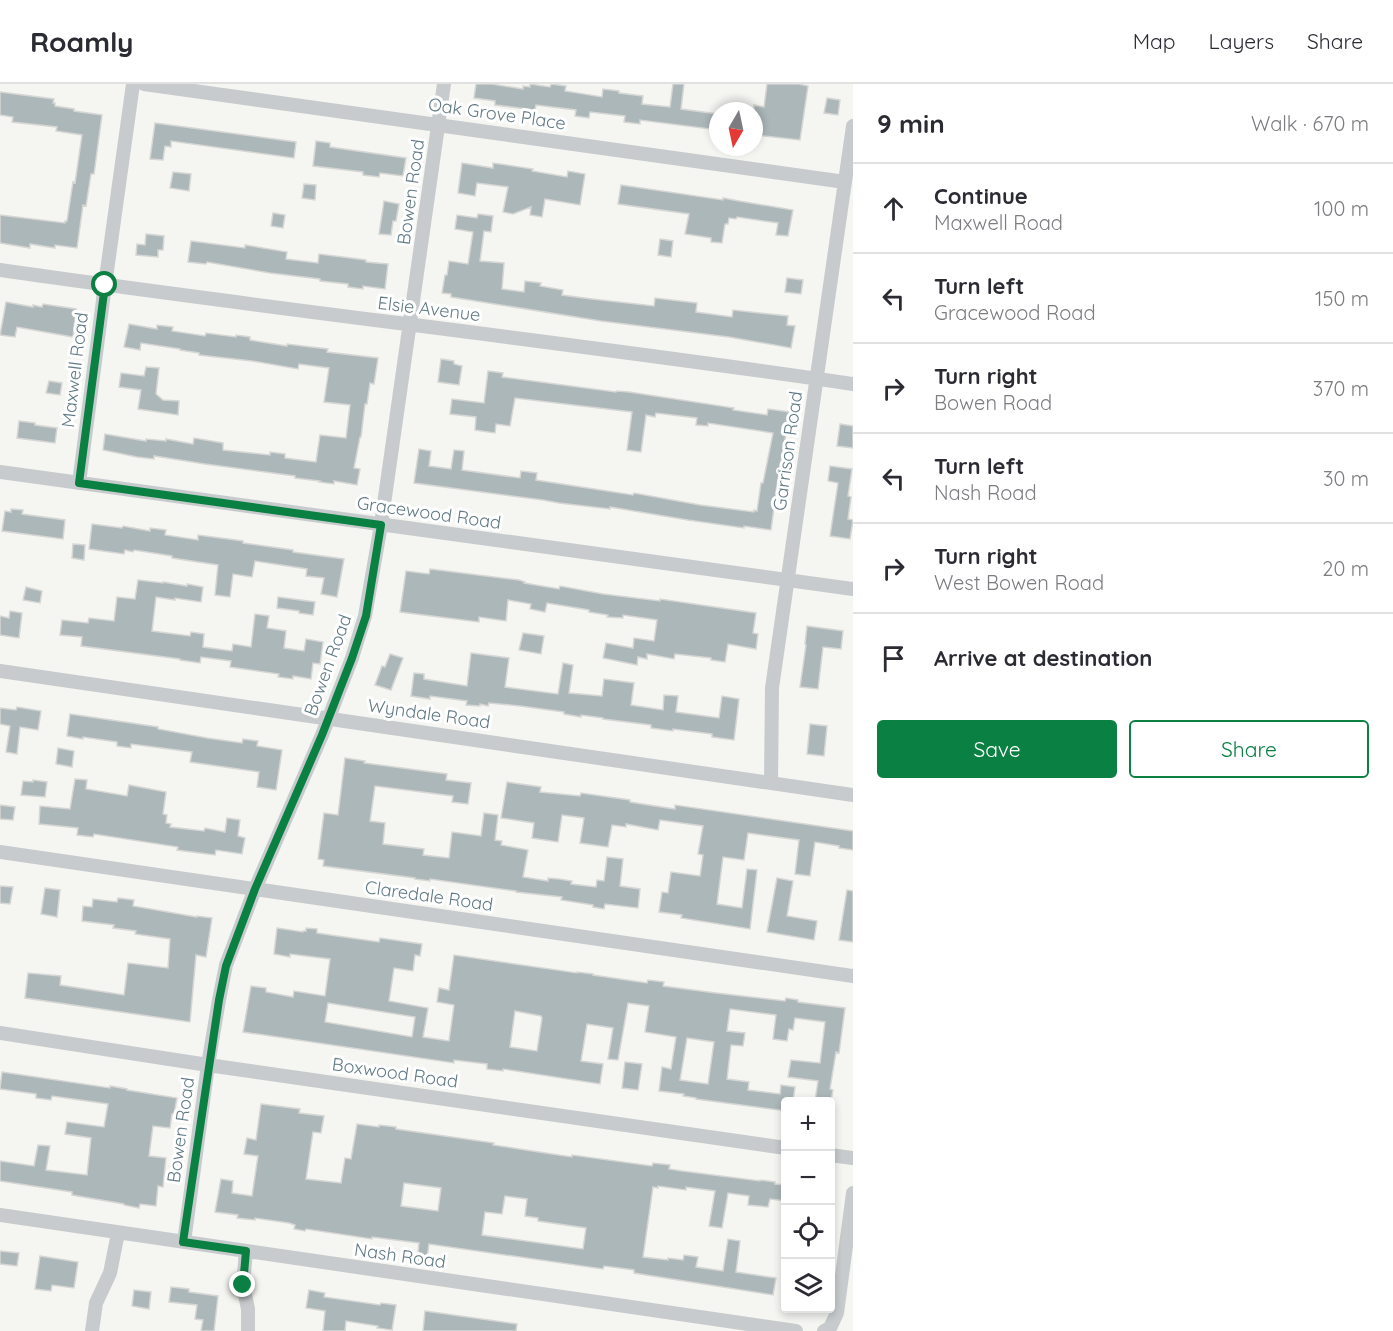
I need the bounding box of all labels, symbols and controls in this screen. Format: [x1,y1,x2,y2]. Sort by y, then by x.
text: Roamly [30,24,134,59]
text: Map [1133,28,1176,54]
text: Layers [1209,28,1274,54]
text: Share [1307,28,1363,54]
street label: Oak Grove Place [427,92,567,135]
north arrow [709,102,763,156]
text: 9 min [877,107,945,140]
text: Walk · 670 m [1251,111,1369,136]
street label: Bowen Road [392,138,429,246]
text: Continue [934,182,1028,210]
icon: ahead [877,192,910,225]
text: 100 m [1314,196,1369,221]
text: Maxwell Road [934,210,1063,235]
route start [91,271,117,297]
text: Turn left [934,272,1024,300]
icon: left [877,282,910,315]
text: 150 m [1315,286,1369,311]
street label: Elsie Avenue [376,291,482,326]
text: Gracewood Road [934,300,1096,325]
street label: Maxwell Road [56,311,93,429]
text: Turn right [934,362,1038,390]
icon: right [877,372,910,405]
text: 370 m [1313,376,1369,401]
street label: Garrison Road [768,390,807,512]
text: Bowen Road [934,390,1052,415]
text: Turn left [934,452,1024,480]
icon: left [877,462,910,495]
text: 30 m [1323,466,1369,491]
text: Nash Road [934,480,1037,505]
street label: Gracewood Road [355,491,503,534]
text: Turn right [934,542,1038,570]
icon: right [877,552,910,585]
text: 20 m [1322,556,1369,581]
text: West Bowen Road [934,570,1104,595]
street label: Bowen Road [299,611,357,719]
icon: arrive [877,642,910,675]
text: Arrive at destination [934,644,1152,672]
street label: Wyndale Road [366,694,492,733]
button: Save [877,720,1117,778]
button: Share [1129,720,1369,778]
street label: Claredale Road [364,875,495,916]
street label: Boxwood Road [331,1052,459,1093]
street label: Bowen Road [162,1076,199,1184]
map controls [781,1097,835,1313]
button: + [781,1097,835,1151]
button: − [781,1151,835,1205]
button: locate [781,1205,835,1259]
street label: Nash Road [353,1238,447,1273]
button: layers [781,1259,835,1313]
route end [229,1271,255,1297]

